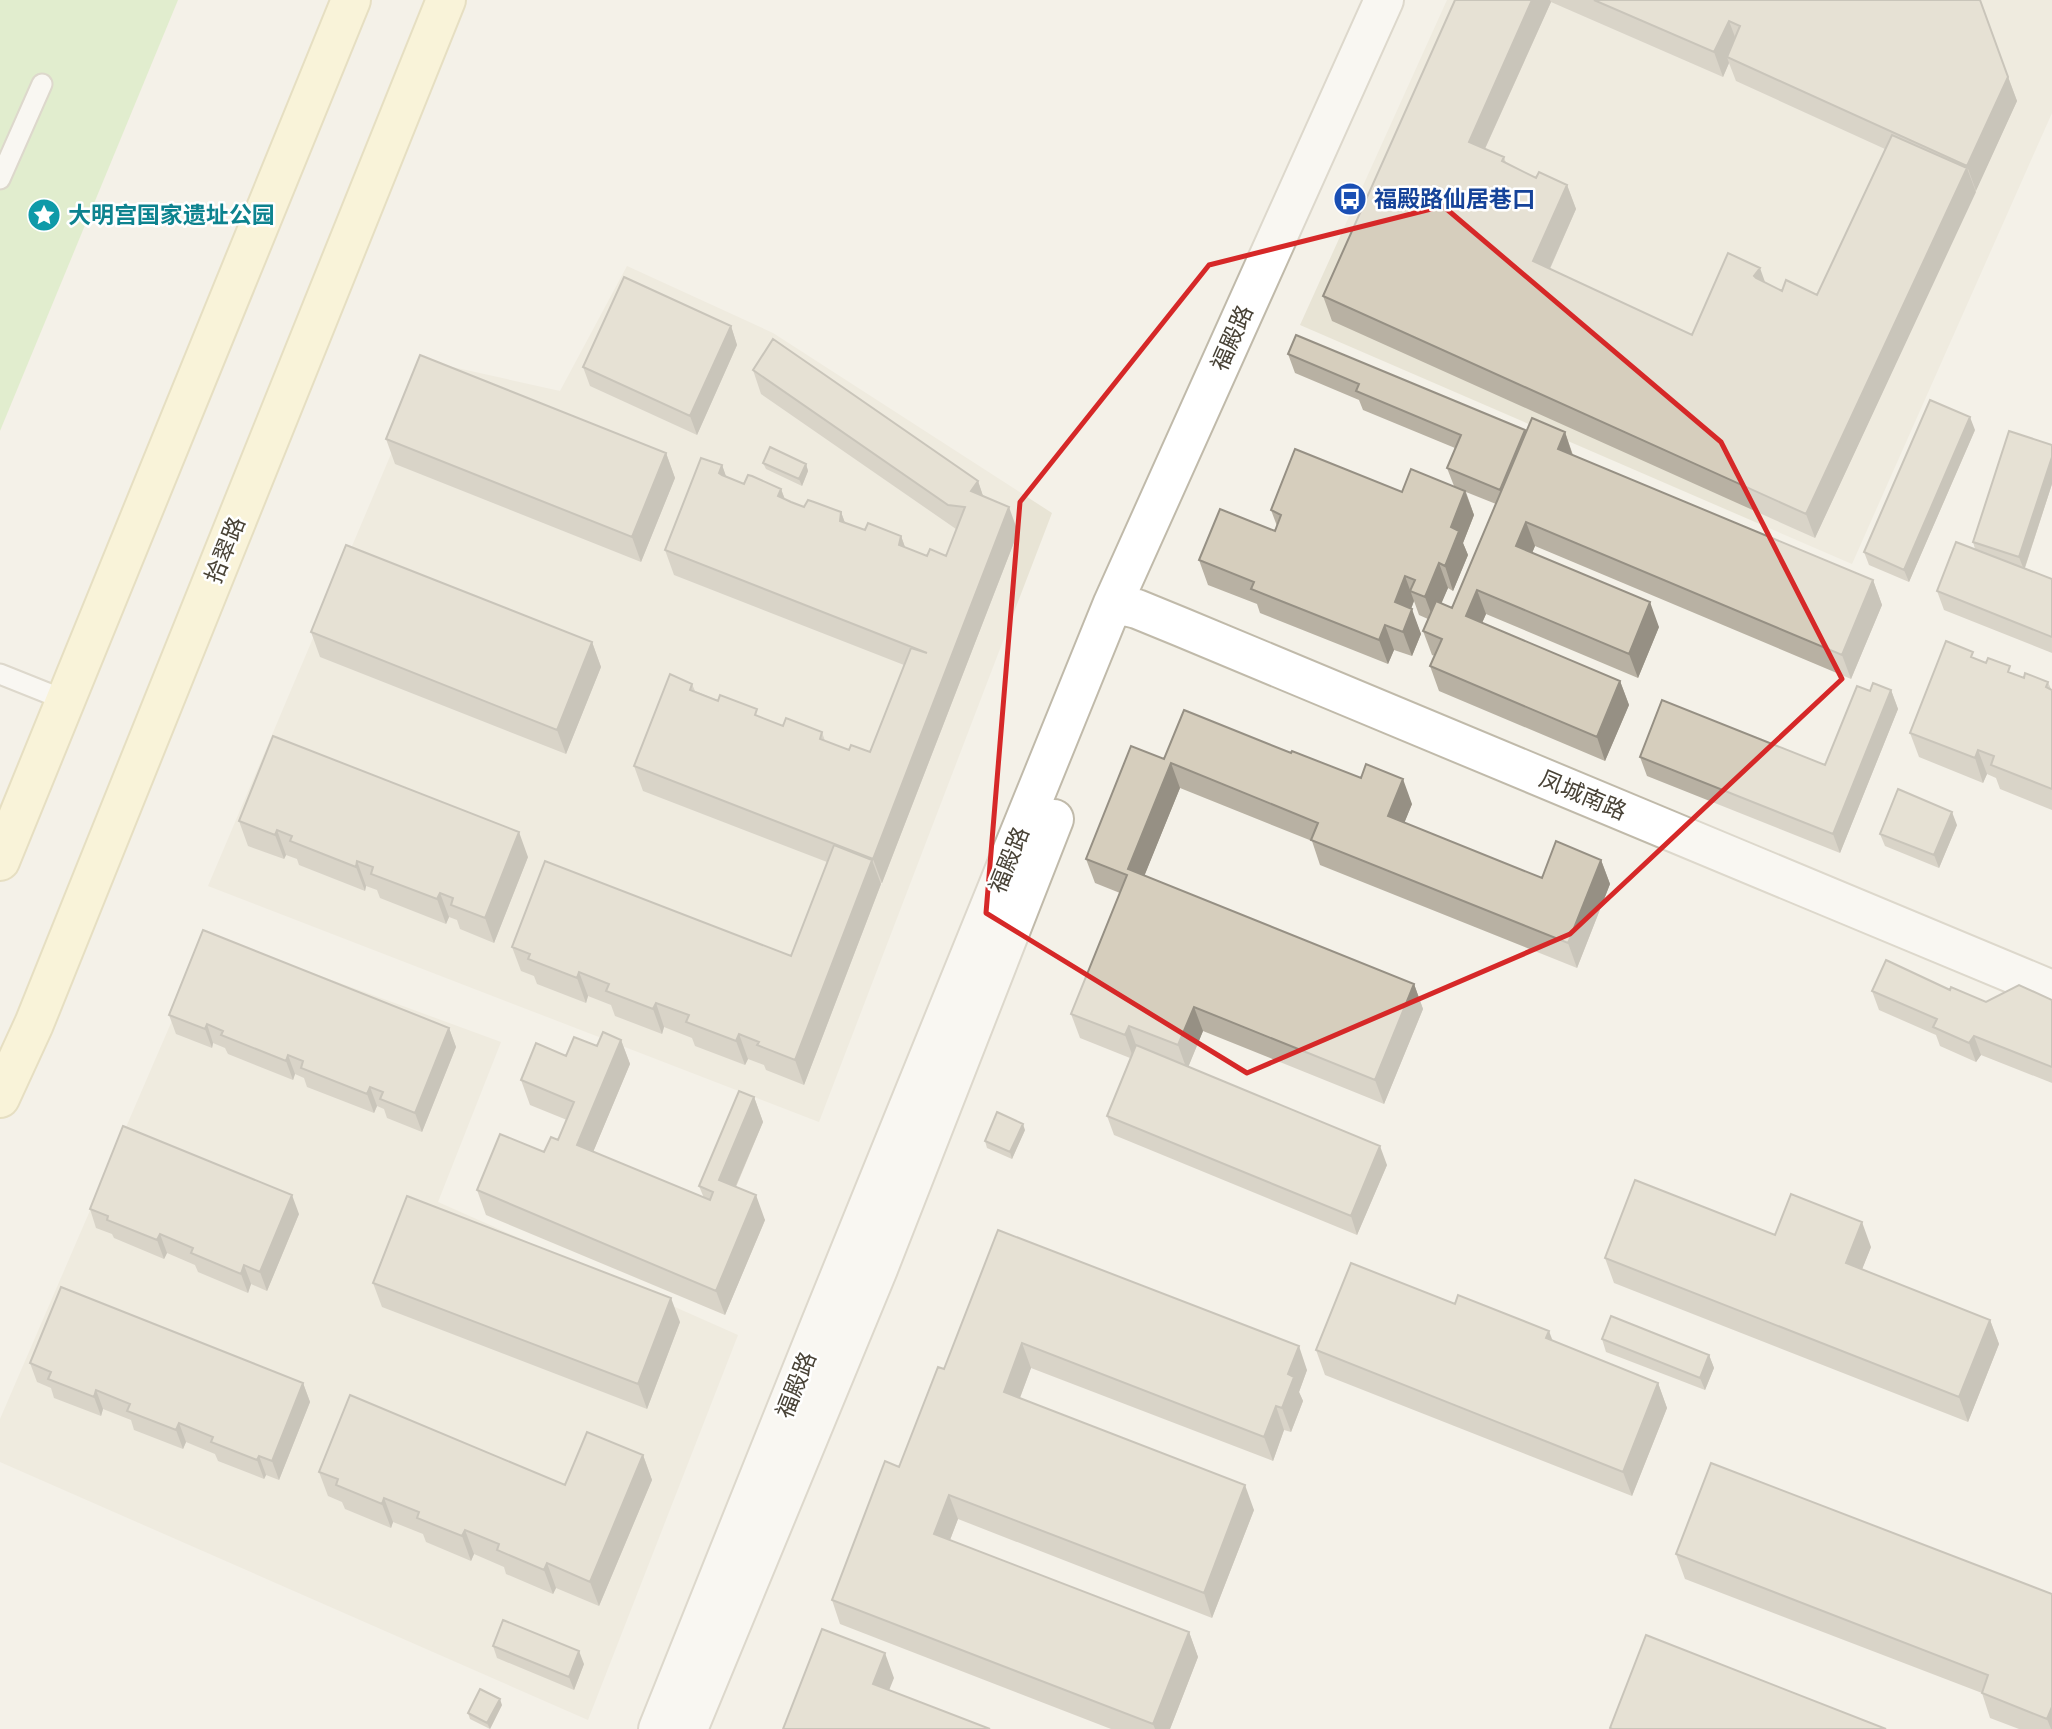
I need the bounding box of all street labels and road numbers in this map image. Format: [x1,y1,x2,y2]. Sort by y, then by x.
street label: 福殿路 [1206,301,1258,375]
street label: 拾翠路 [200,513,250,587]
street label: 凤城南路 [1536,765,1630,825]
street label: 福殿路 [984,823,1034,897]
street label: 福殿路 [771,1348,821,1422]

